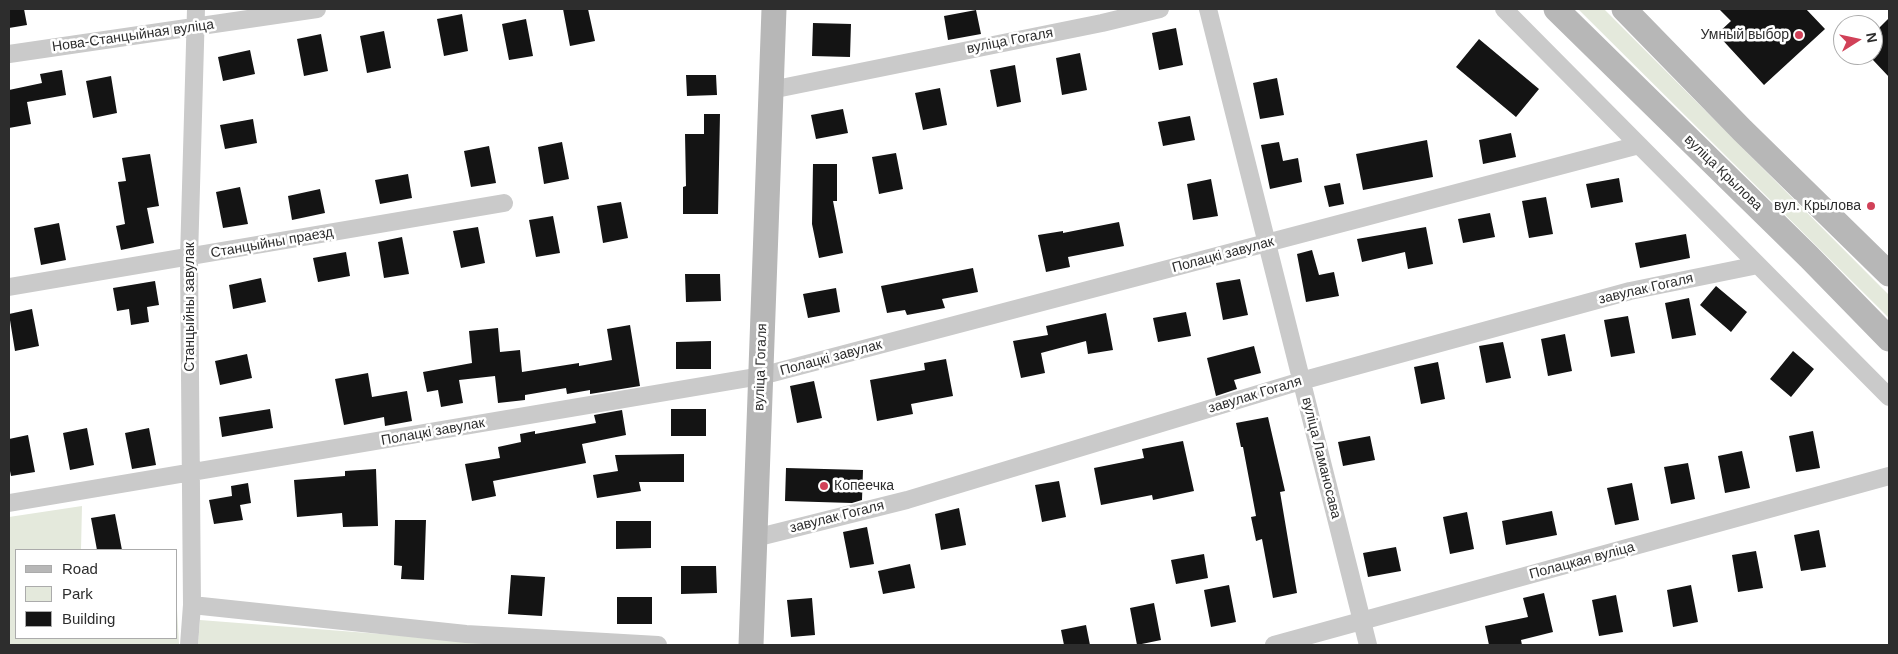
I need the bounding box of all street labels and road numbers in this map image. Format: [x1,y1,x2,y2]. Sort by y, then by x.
street label: Нова-Станцыйная вуліца [51,16,215,56]
street label: вуліца Гогаля [965,24,1055,58]
street label: вуліца Крылова [1680,132,1766,214]
street label: Станцыйны праезд [209,224,335,262]
street label: Полацкі завулак [1170,233,1276,277]
street label: Станцыйны завулак [182,242,198,372]
street label: завулак Гогаля [1597,270,1695,308]
street label: вуліца Гогаля [751,323,771,411]
street label: Полацкі завулак [778,336,884,380]
street label: завулак Гогаля [1206,373,1304,417]
street label: вуліца Ламаносава [1298,396,1344,520]
street label: Полацкі завулак [380,415,486,449]
street label: завулак Гогаля [788,497,886,537]
street label: Полацкая вуліца [1528,539,1636,583]

